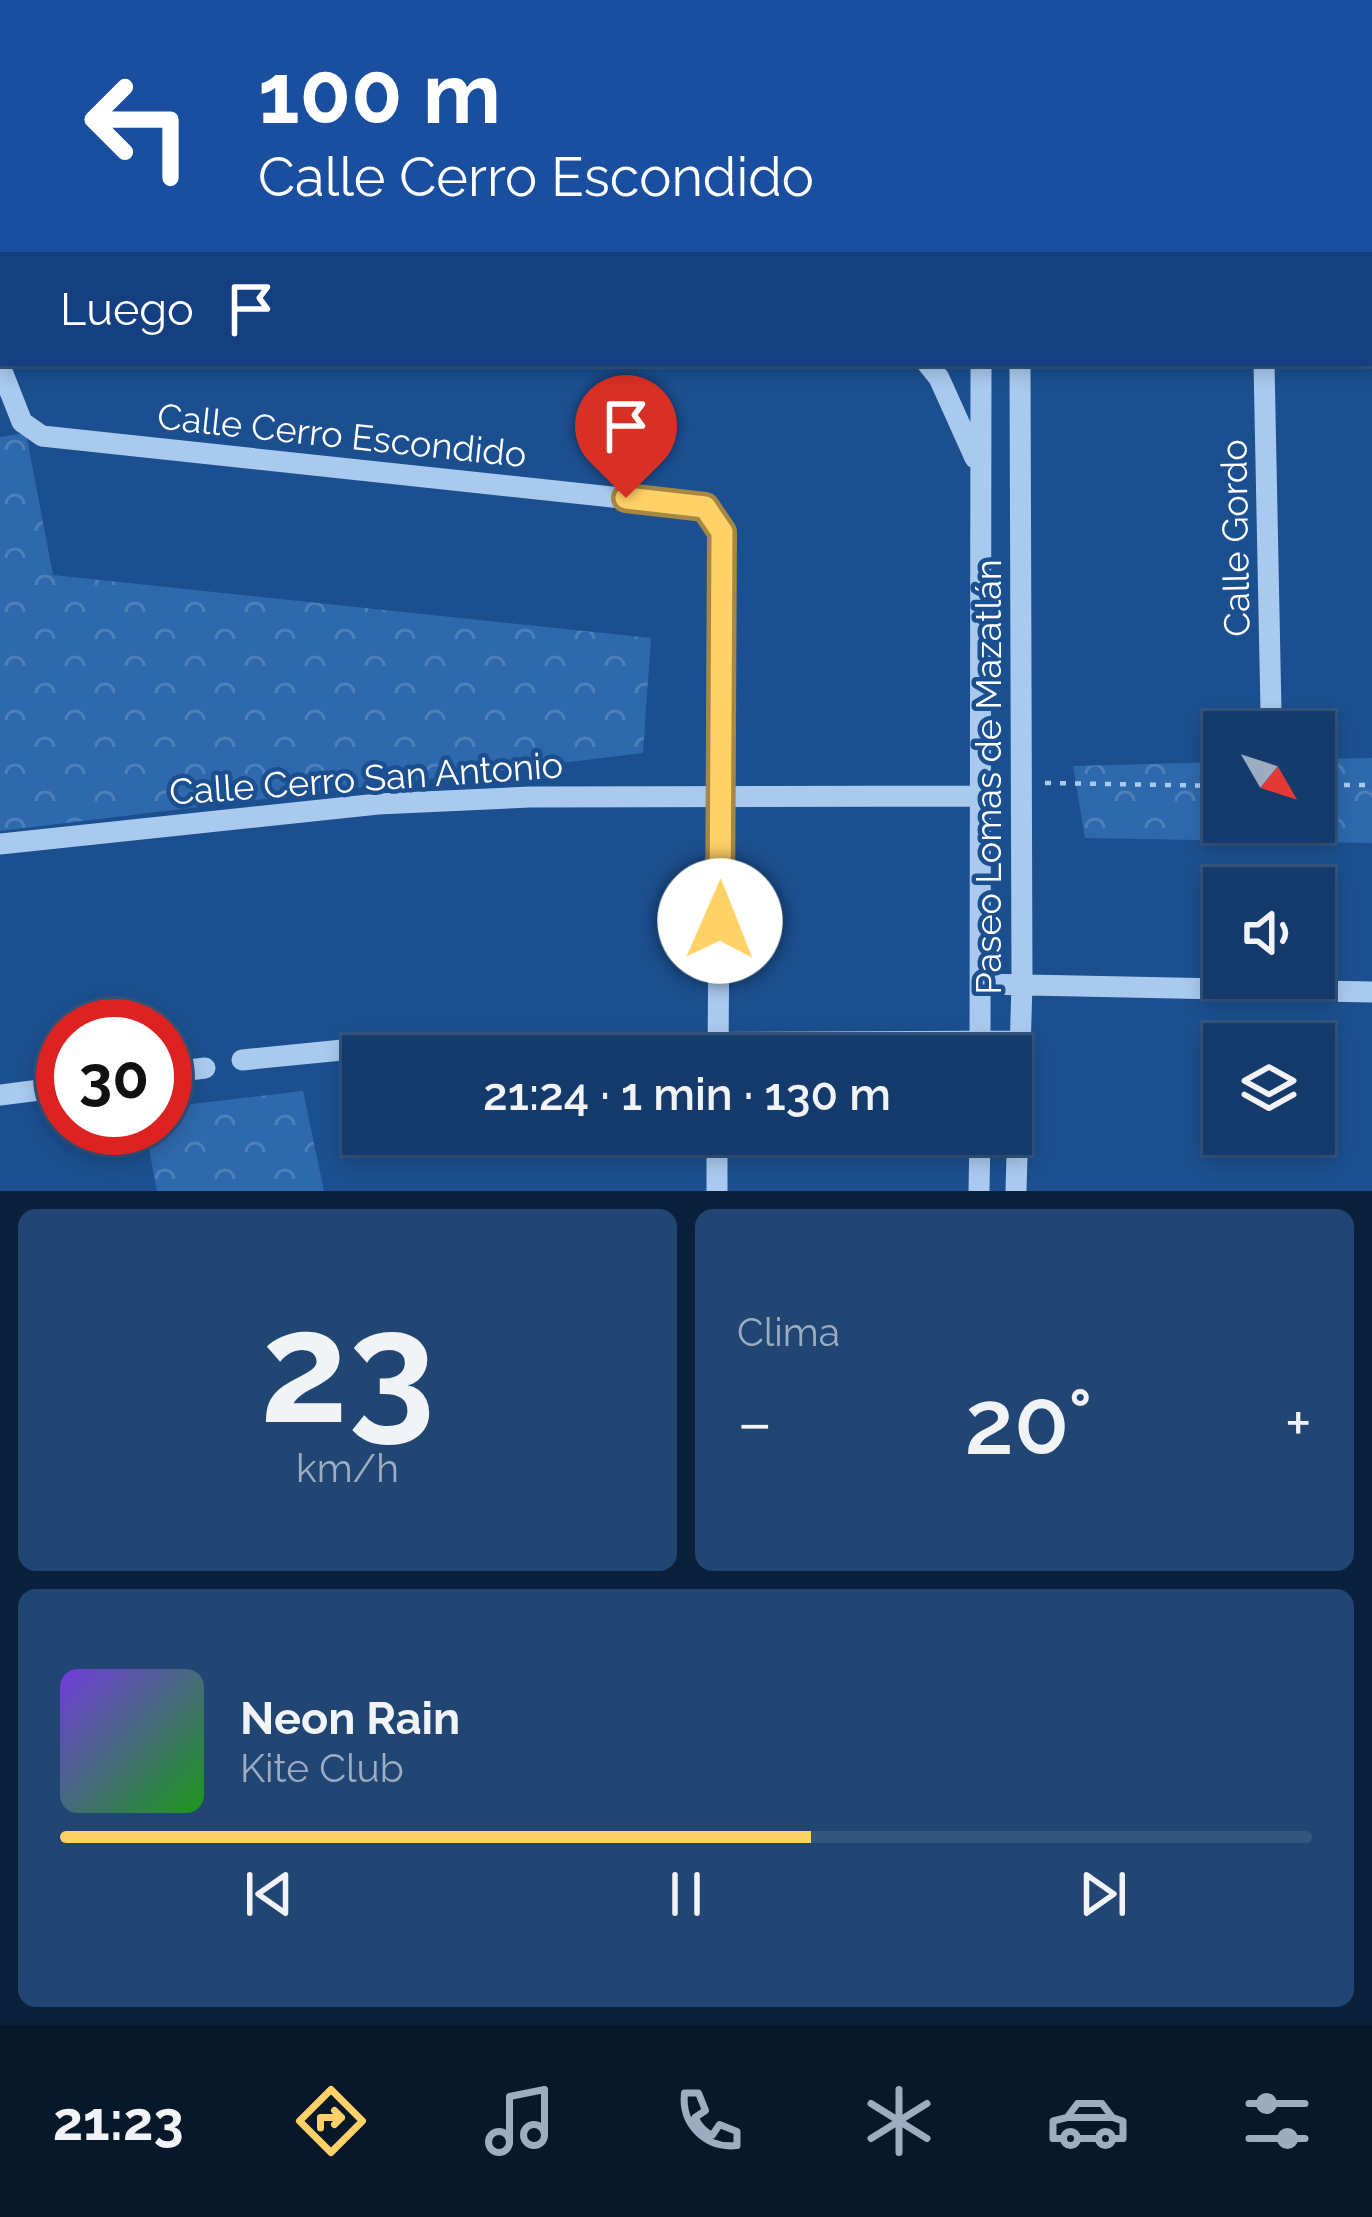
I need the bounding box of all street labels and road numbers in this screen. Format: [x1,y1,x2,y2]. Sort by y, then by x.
street label: Calle Cerro Escondido [156,395,528,475]
street label: Calle Gordo [1212,439,1258,637]
street label: Paseo Lomas de Mazatlán [967,559,1009,995]
street label: Calle Cerro San Antonio [168,743,564,813]

